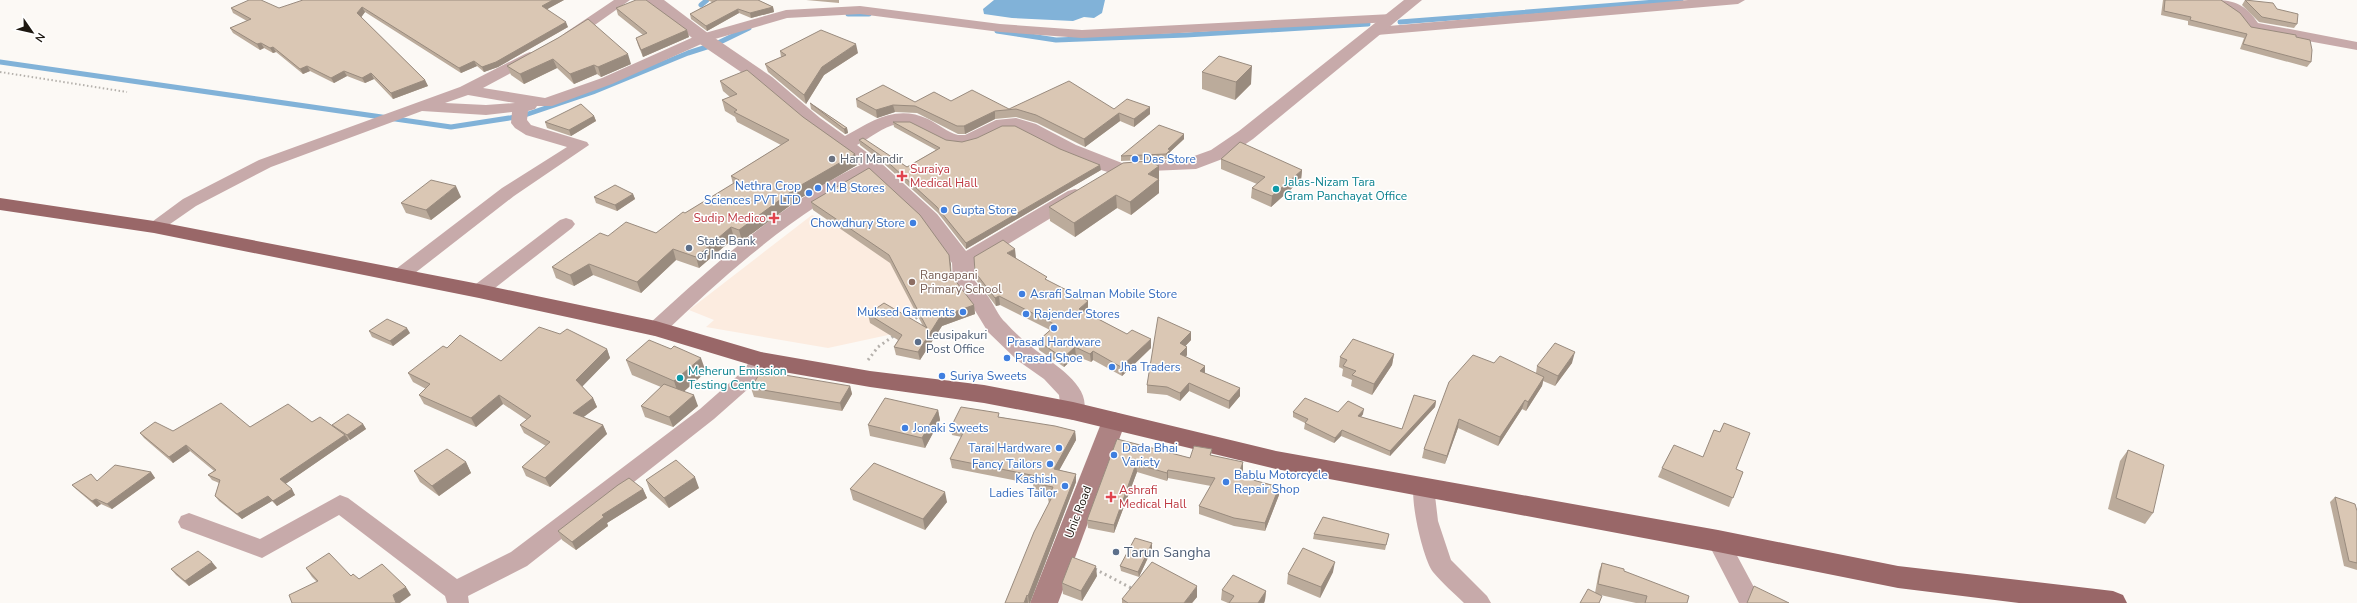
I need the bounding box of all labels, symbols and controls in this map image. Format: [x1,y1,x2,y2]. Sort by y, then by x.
north arrow [12,12,52,52]
text: N [31,30,48,45]
place label: Hari Mandir [840,151,904,167]
place label: Das Store [1143,151,1196,167]
marker: Hari Mandir [827,154,837,164]
marker: Das Store [1130,154,1140,164]
place label: Suraiya Medical Hall [910,161,978,191]
marker: Suraiya Medical Hall [897,171,907,181]
place label: Jalas-Nizam Tara Gram Panchayat Office [1283,174,1407,204]
place label: Nethra Crop Sciences PVT LTD [704,178,801,208]
place label: M.B Stores [826,180,885,196]
marker: M.B Stores [813,183,823,193]
marker: Jalas-Nizam Tara Gram Panchayat Office [1271,184,1281,194]
marker: Nethra Crop Sciences PVT LTD [804,188,814,198]
place label: Gupta Store [952,202,1017,218]
marker: Gupta Store [939,205,949,215]
place label: Sudip Medico [693,210,766,226]
marker: Sudip Medico [769,213,779,223]
place label: Chowdhury Store [810,215,905,231]
marker: Chowdhury Store [908,218,918,228]
place label: State Bank of India [697,233,757,263]
marker: State Bank of India [684,243,694,253]
place label: Rangapani Primary School [920,267,1002,297]
marker: Rangapani Primary School [907,277,917,287]
place label: Asrafi Salman Mobile Store [1030,286,1177,302]
marker: Asrafi Salman Mobile Store [1017,289,1027,299]
place label: Muksed Garments [857,304,955,320]
place label: Rajender Stores [1034,306,1120,322]
marker: Muksed Garments [958,307,968,317]
marker: Rajender Stores [1021,309,1031,319]
marker: Prasad Hardware [1049,323,1059,333]
place label: Leusipakuri Post Office [926,327,987,357]
place label: Prasad Hardware [1007,334,1101,350]
marker: Leusipakuri Post Office [913,337,923,347]
place label: Prasad Shoe [1015,350,1083,366]
marker: Prasad Shoe [1002,353,1012,363]
place label: Jha Traders [1119,359,1181,375]
marker: Jha Traders [1107,362,1117,372]
place label: Meherun Emission Testing Centre [688,363,787,393]
place label: Suriya Sweets [950,368,1027,384]
marker: Suriya Sweets [937,371,947,381]
marker: Meherun Emission Testing Centre [675,373,685,383]
place label: Jonaki Sweets [912,420,989,436]
marker: Jonaki Sweets [900,423,910,433]
place label: Tarai Hardware [968,440,1051,456]
place label: Dada Bhai Variety [1121,440,1178,470]
marker: Tarai Hardware [1054,443,1064,453]
marker: Dada Bhai Variety [1109,450,1119,460]
place label: Fancy Tailors [972,456,1042,472]
marker: Fancy Tailors [1045,459,1055,469]
place label: Bablu Motorcycle Repair Shop [1234,467,1328,497]
place label: Kashish Ladies Tailor [989,471,1058,501]
marker: Bablu Motorcycle Repair Shop [1221,477,1231,487]
marker: Kashish Ladies Tailor [1060,481,1070,491]
place label: Ashrafi Medical Hall [1119,482,1187,512]
street label: Unic Road [1061,484,1095,540]
marker: Ashrafi Medical Hall [1106,492,1116,502]
place label: Tarun Sangha [1124,543,1211,562]
marker: Tarun Sangha [1111,547,1121,557]

